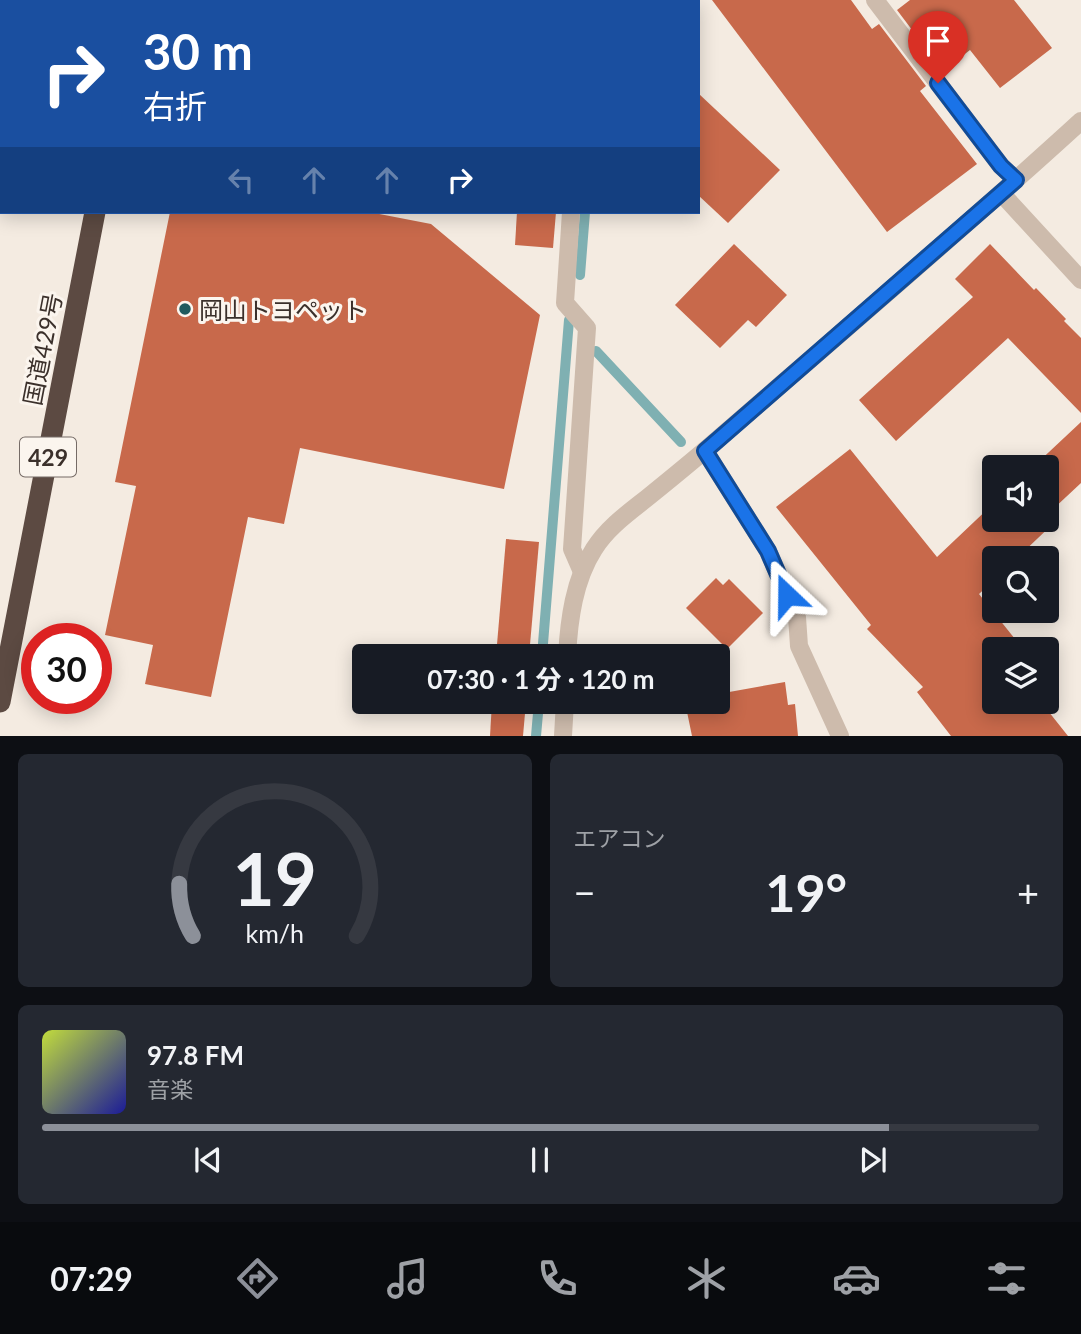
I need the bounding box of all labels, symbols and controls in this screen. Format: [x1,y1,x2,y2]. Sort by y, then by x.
pin [908,11,968,83]
text: 30 m [143,22,253,80]
icon: arrive [919,22,957,60]
icon: right [28,28,119,119]
text: 右折 [143,86,207,125]
icon: left [222,161,260,199]
icon: ahead [295,161,333,199]
icon: ahead [368,161,406,199]
icon: right [441,161,479,199]
street label: 国道429号 [17,290,67,408]
place label: 岡山トヨペット [199,295,367,324]
marker: 岡山トヨペット [177,301,193,317]
road number: 429 [20,438,76,477]
map controls [982,455,1059,714]
button: sound [982,455,1059,532]
button: search [982,546,1059,623]
position arrow [750,558,824,632]
speed limit sign: 30 [21,623,112,714]
button: layers [982,637,1059,714]
text: 07:30 · 1 分 · 120 m [427,663,655,695]
text: エアコン [574,824,666,852]
text: 19 [233,835,317,923]
text: 19° [765,861,847,923]
text: − [574,869,596,915]
text: + [1017,869,1039,915]
text: km/h [245,918,304,948]
text: 97.8 FM [147,1039,244,1071]
text: 音楽 [147,1075,193,1103]
icon: previous [189,1141,227,1179]
icon: pause [521,1141,559,1179]
icon: next [854,1141,892,1179]
icon: directions [233,1254,282,1303]
icon: music [383,1254,432,1303]
icon: phone [533,1254,582,1303]
icon: climate [682,1254,731,1303]
icon: car [832,1254,881,1303]
icon: filters [982,1254,1031,1303]
text: 07:29 [50,1259,133,1298]

